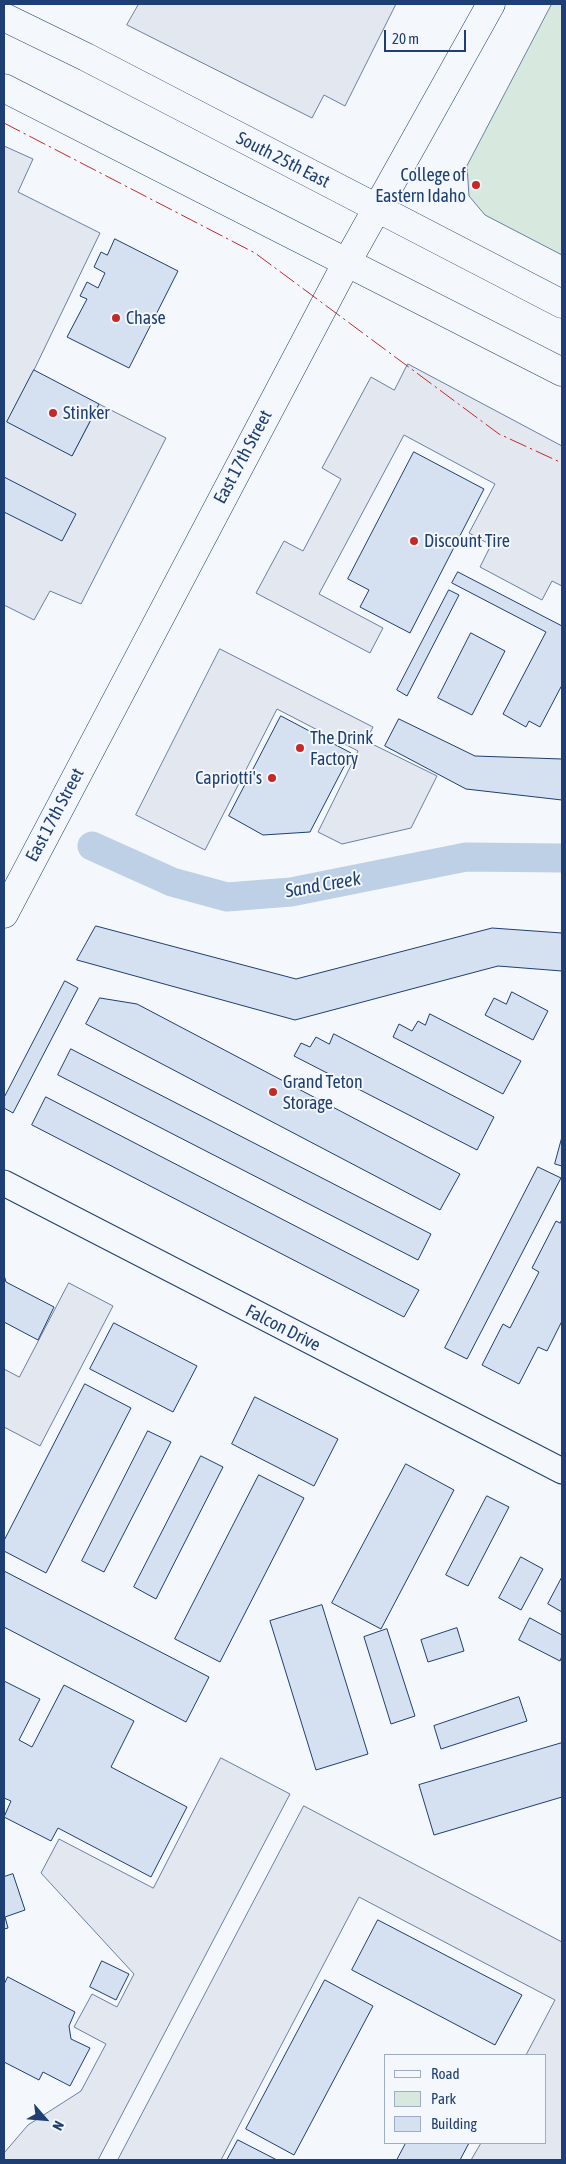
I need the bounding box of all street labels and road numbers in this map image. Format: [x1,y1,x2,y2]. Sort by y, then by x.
street label: South 25th East [233,127,333,193]
street label: East 17th Street [209,407,277,507]
street label: East 17th Street [21,765,89,865]
street label: Falcon Drive [242,1300,324,1356]

